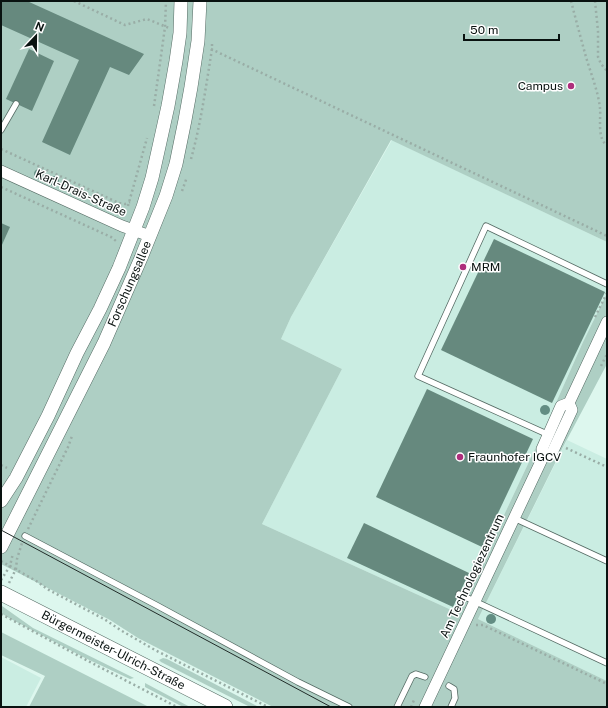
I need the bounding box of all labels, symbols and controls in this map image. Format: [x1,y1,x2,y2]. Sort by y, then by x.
north arrow [16,16,56,56]
scale bar [464,16,559,42]
text: N [34,20,46,34]
text: 50 m [470,23,498,37]
place label: Campus [518,79,563,93]
marker: Campus [566,81,576,91]
street label: Karl-Drais-Straße [33,167,129,219]
street label: Forschungsallee [105,239,154,329]
place label: MRM [471,260,500,274]
marker: MRM [458,262,468,272]
place label: Fraunhofer IGCV [468,450,561,464]
marker: Fraunhofer IGCV [455,452,465,462]
street label: Am Technologiezentrum [437,512,507,640]
street label: Bürgermeister-Ulrich-Straße [39,608,188,693]

